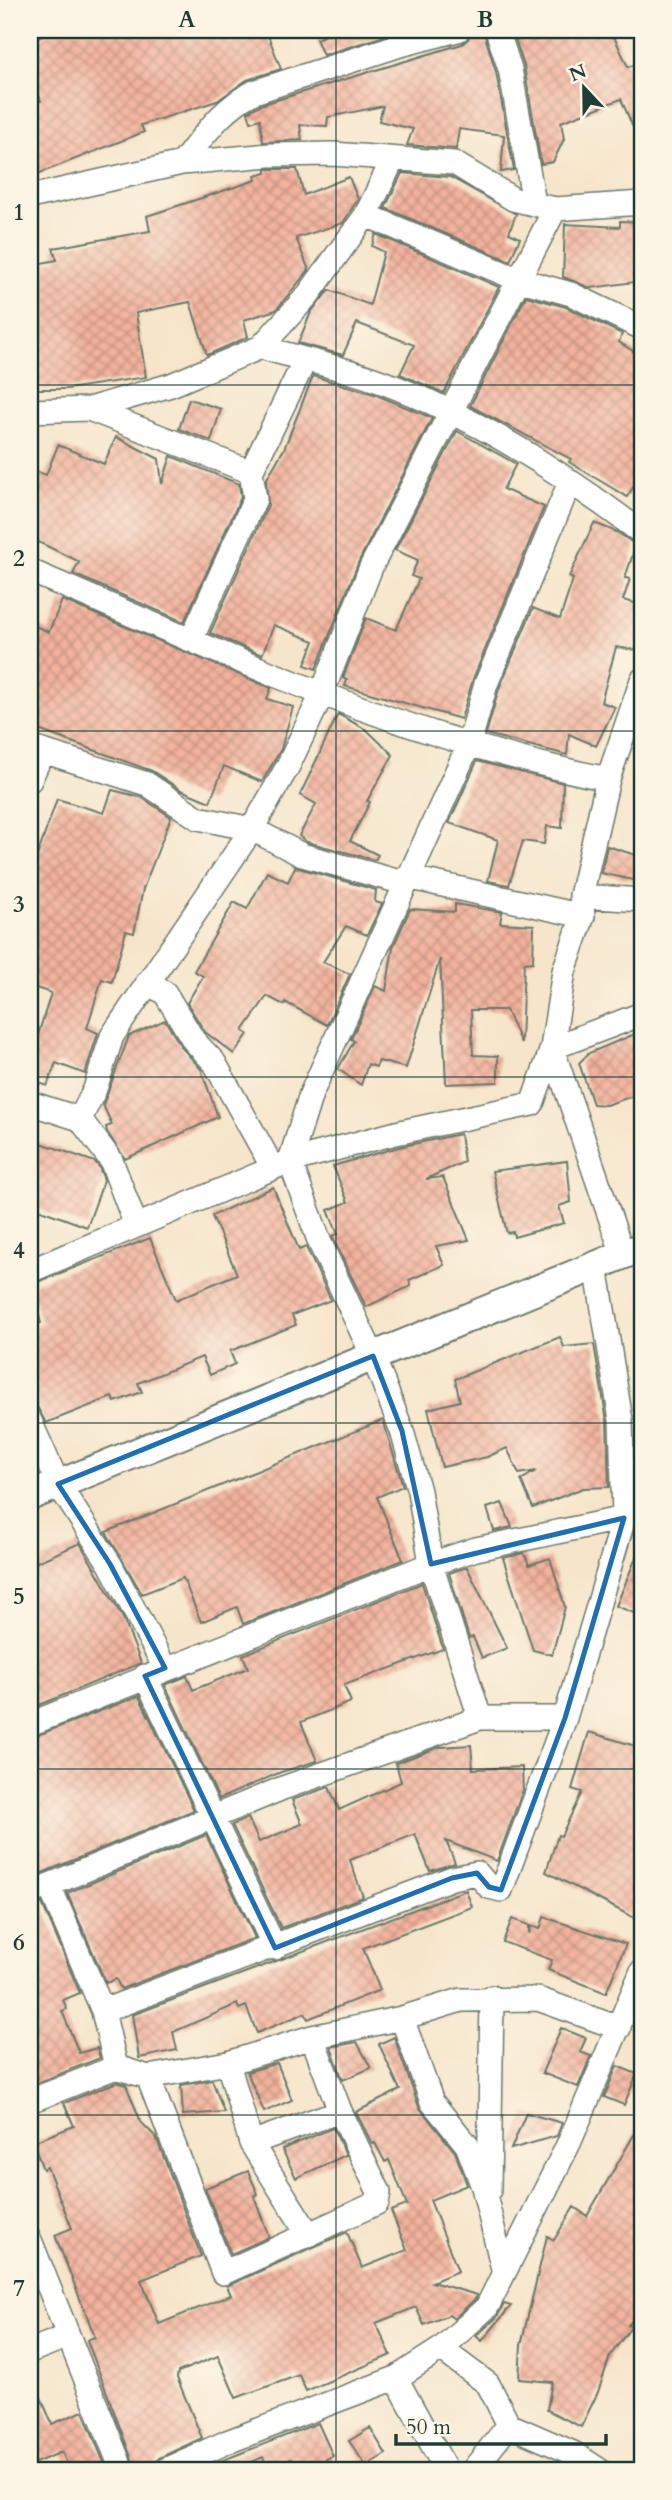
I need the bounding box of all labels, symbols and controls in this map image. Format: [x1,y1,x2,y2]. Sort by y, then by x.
text: A [178,4,196,35]
text: B [477,4,493,35]
north arrow [550,52,620,122]
text: N [565,58,591,88]
text: 1 [13,197,25,228]
text: 2 [13,543,25,574]
text: 3 [13,889,25,920]
text: 4 [13,1235,25,1266]
text: 5 [13,1581,25,1612]
text: 6 [13,1927,25,1958]
text: 7 [13,2273,25,2304]
scale bar [396,2402,606,2446]
text: 50 m [406,2413,451,2442]

